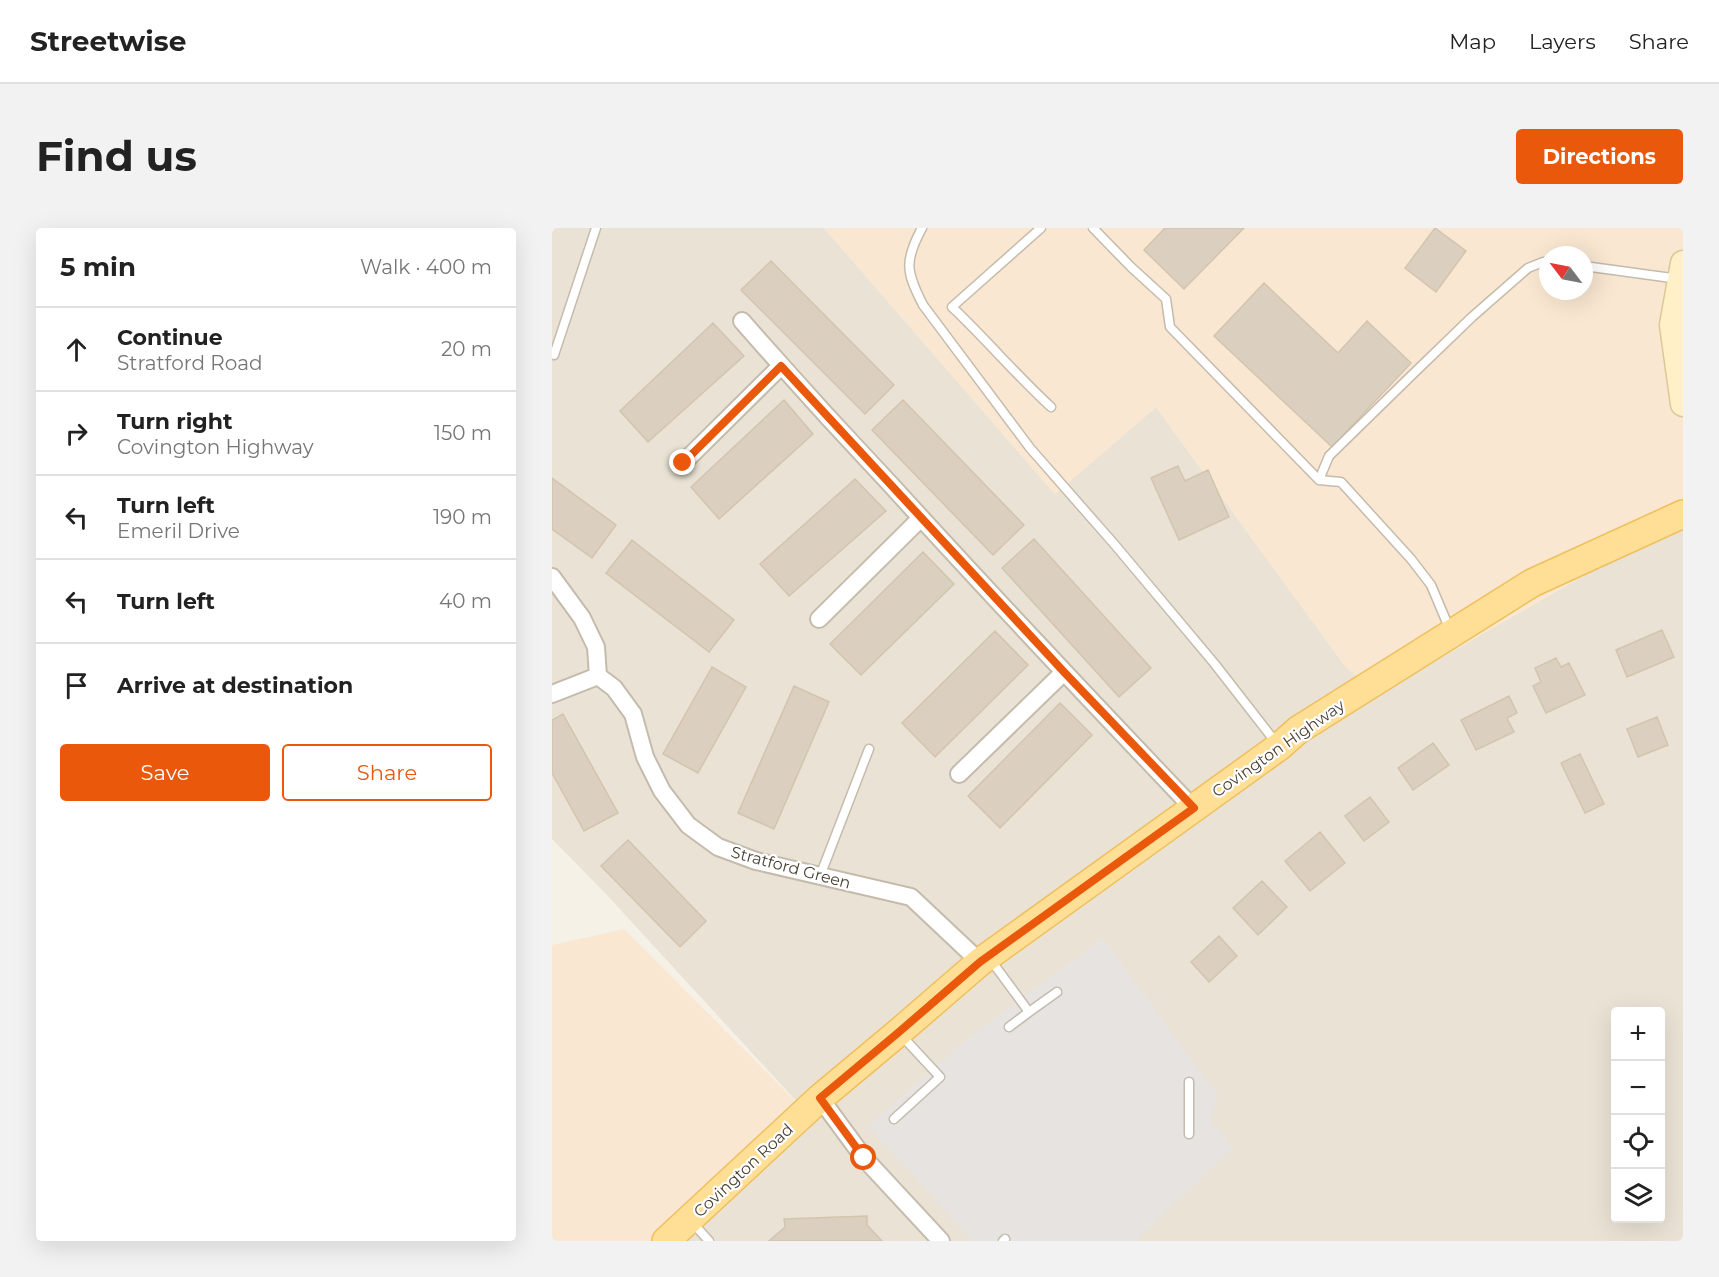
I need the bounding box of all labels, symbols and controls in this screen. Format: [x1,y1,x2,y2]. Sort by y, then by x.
text: Streetwise [30,24,186,58]
text: Map [1449,29,1496,54]
text: Layers [1529,29,1596,54]
text: Share [1629,29,1689,54]
button: Directions [1516,129,1683,184]
text: Find us [36,130,197,182]
north arrow [1539,246,1593,300]
text: 5 min [60,251,136,283]
text: Walk · 400 m [360,255,492,279]
text: Continue [117,324,223,351]
icon: ahead [60,333,93,366]
text: 20 m [441,337,492,361]
text: Stratford Road [117,351,263,375]
text: Turn right [117,408,232,435]
icon: right [60,417,93,450]
text: 150 m [434,421,492,445]
text: Covington Highway [117,435,314,459]
route end [669,449,695,475]
text: Turn left [117,492,215,519]
icon: left [60,501,93,534]
text: 190 m [433,505,492,529]
text: Emeril Drive [117,519,240,543]
icon: left [60,585,93,618]
text: Turn left [117,588,215,615]
text: 40 m [439,589,492,613]
icon: arrive [60,669,93,702]
text: Arrive at destination [117,672,353,699]
street label: Covington Highway [1208,695,1348,801]
button: Save [60,744,270,801]
button: Share [282,744,492,801]
street label: Stratford Green [729,842,853,893]
map controls [1611,1007,1665,1223]
button: + [1611,1007,1665,1061]
button: − [1611,1061,1665,1115]
button: locate [1611,1115,1665,1169]
street label: Covington Road [690,1120,797,1221]
route start [850,1144,876,1170]
button: layers [1611,1169,1665,1223]

